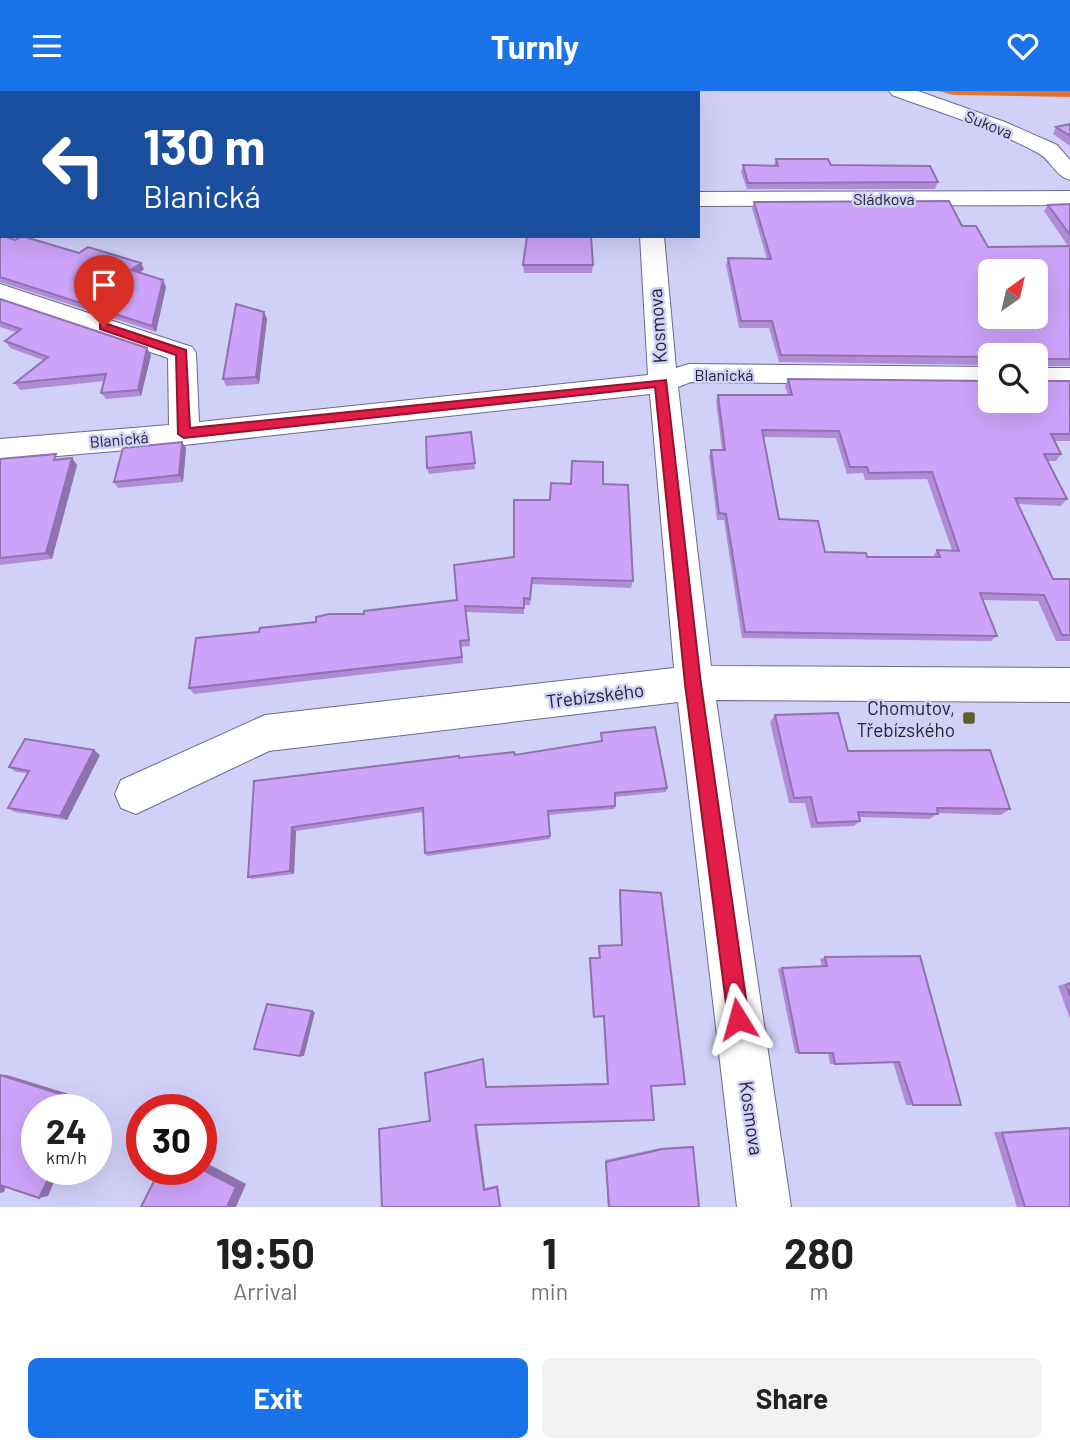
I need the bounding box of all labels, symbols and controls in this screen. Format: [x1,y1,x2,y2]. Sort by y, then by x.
icon: menu [28,27,66,65]
text: Turnly [491,27,579,65]
icon: heart [1004,27,1042,65]
street label: Sukova [962,106,1016,142]
text: 130 m [143,116,265,175]
icon: left [28,119,119,210]
text: Blanická [143,176,261,214]
street label: Sládkova [853,189,915,208]
pin [74,255,134,327]
north arrow [978,259,1048,329]
map controls [978,259,1048,413]
icon: arrive [85,266,123,304]
street label: Kosmova [643,288,671,364]
button: search [978,343,1048,413]
street label: Blanická [695,365,753,384]
street label: Blanická [89,427,149,451]
street label: Třebízského [545,678,645,712]
place label: Chomutov, Třebízského [857,696,955,741]
marker: Chomutov, Třebízského [961,710,977,726]
position arrow [701,982,775,1056]
street label: Kosmova [735,1079,769,1157]
speed limit sign: 30 [126,1094,217,1185]
text: 24 [46,1109,87,1151]
text: km/h [46,1146,87,1168]
text: 19:50 [216,1227,315,1277]
text: 1 [542,1227,557,1277]
text: 280 [784,1227,854,1277]
text: Arrival [233,1277,298,1305]
text: min [531,1277,568,1305]
text: m [810,1277,829,1305]
button: Exit [28,1358,528,1438]
button: Share [542,1358,1042,1438]

